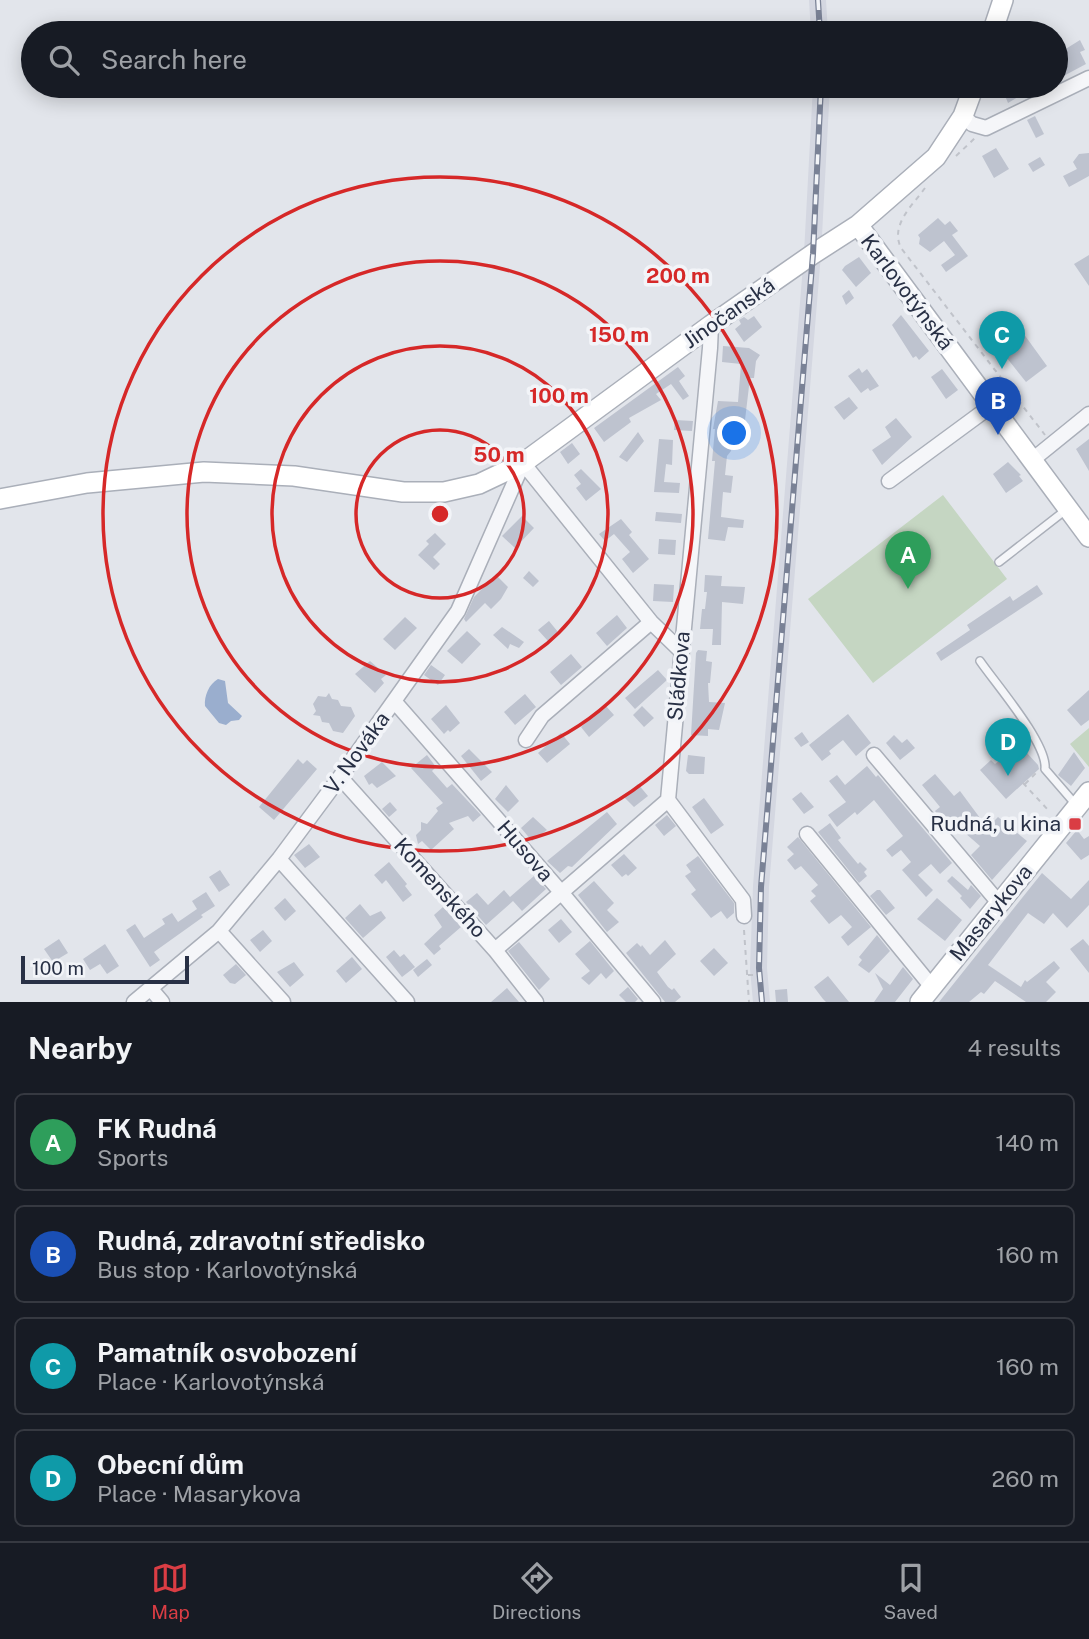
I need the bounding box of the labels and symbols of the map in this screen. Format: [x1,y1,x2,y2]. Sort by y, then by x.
street label: Karlovotýnská [856,229,959,354]
text: 200 m [646,263,710,288]
street label: Jinočanská [678,272,779,353]
pin: C [979,311,1025,369]
text: 150 m [589,322,649,347]
pin: B [975,377,1021,435]
text: 100 m [529,383,589,408]
your location [717,416,751,450]
text: 50 m [473,442,525,467]
centre of rings [428,502,452,526]
pin: A [885,531,931,589]
street label: Sládkova [662,630,695,722]
street label: V. Nováka [318,707,395,799]
pin: D [985,718,1031,776]
place label: Rudná, u kina [930,811,1061,836]
street label: Husova [492,815,559,886]
marker: Rudná, u kina [1067,816,1083,832]
street label: Komenského [389,833,492,943]
street label: Masarykova [944,859,1037,966]
scale bar [21,953,189,985]

